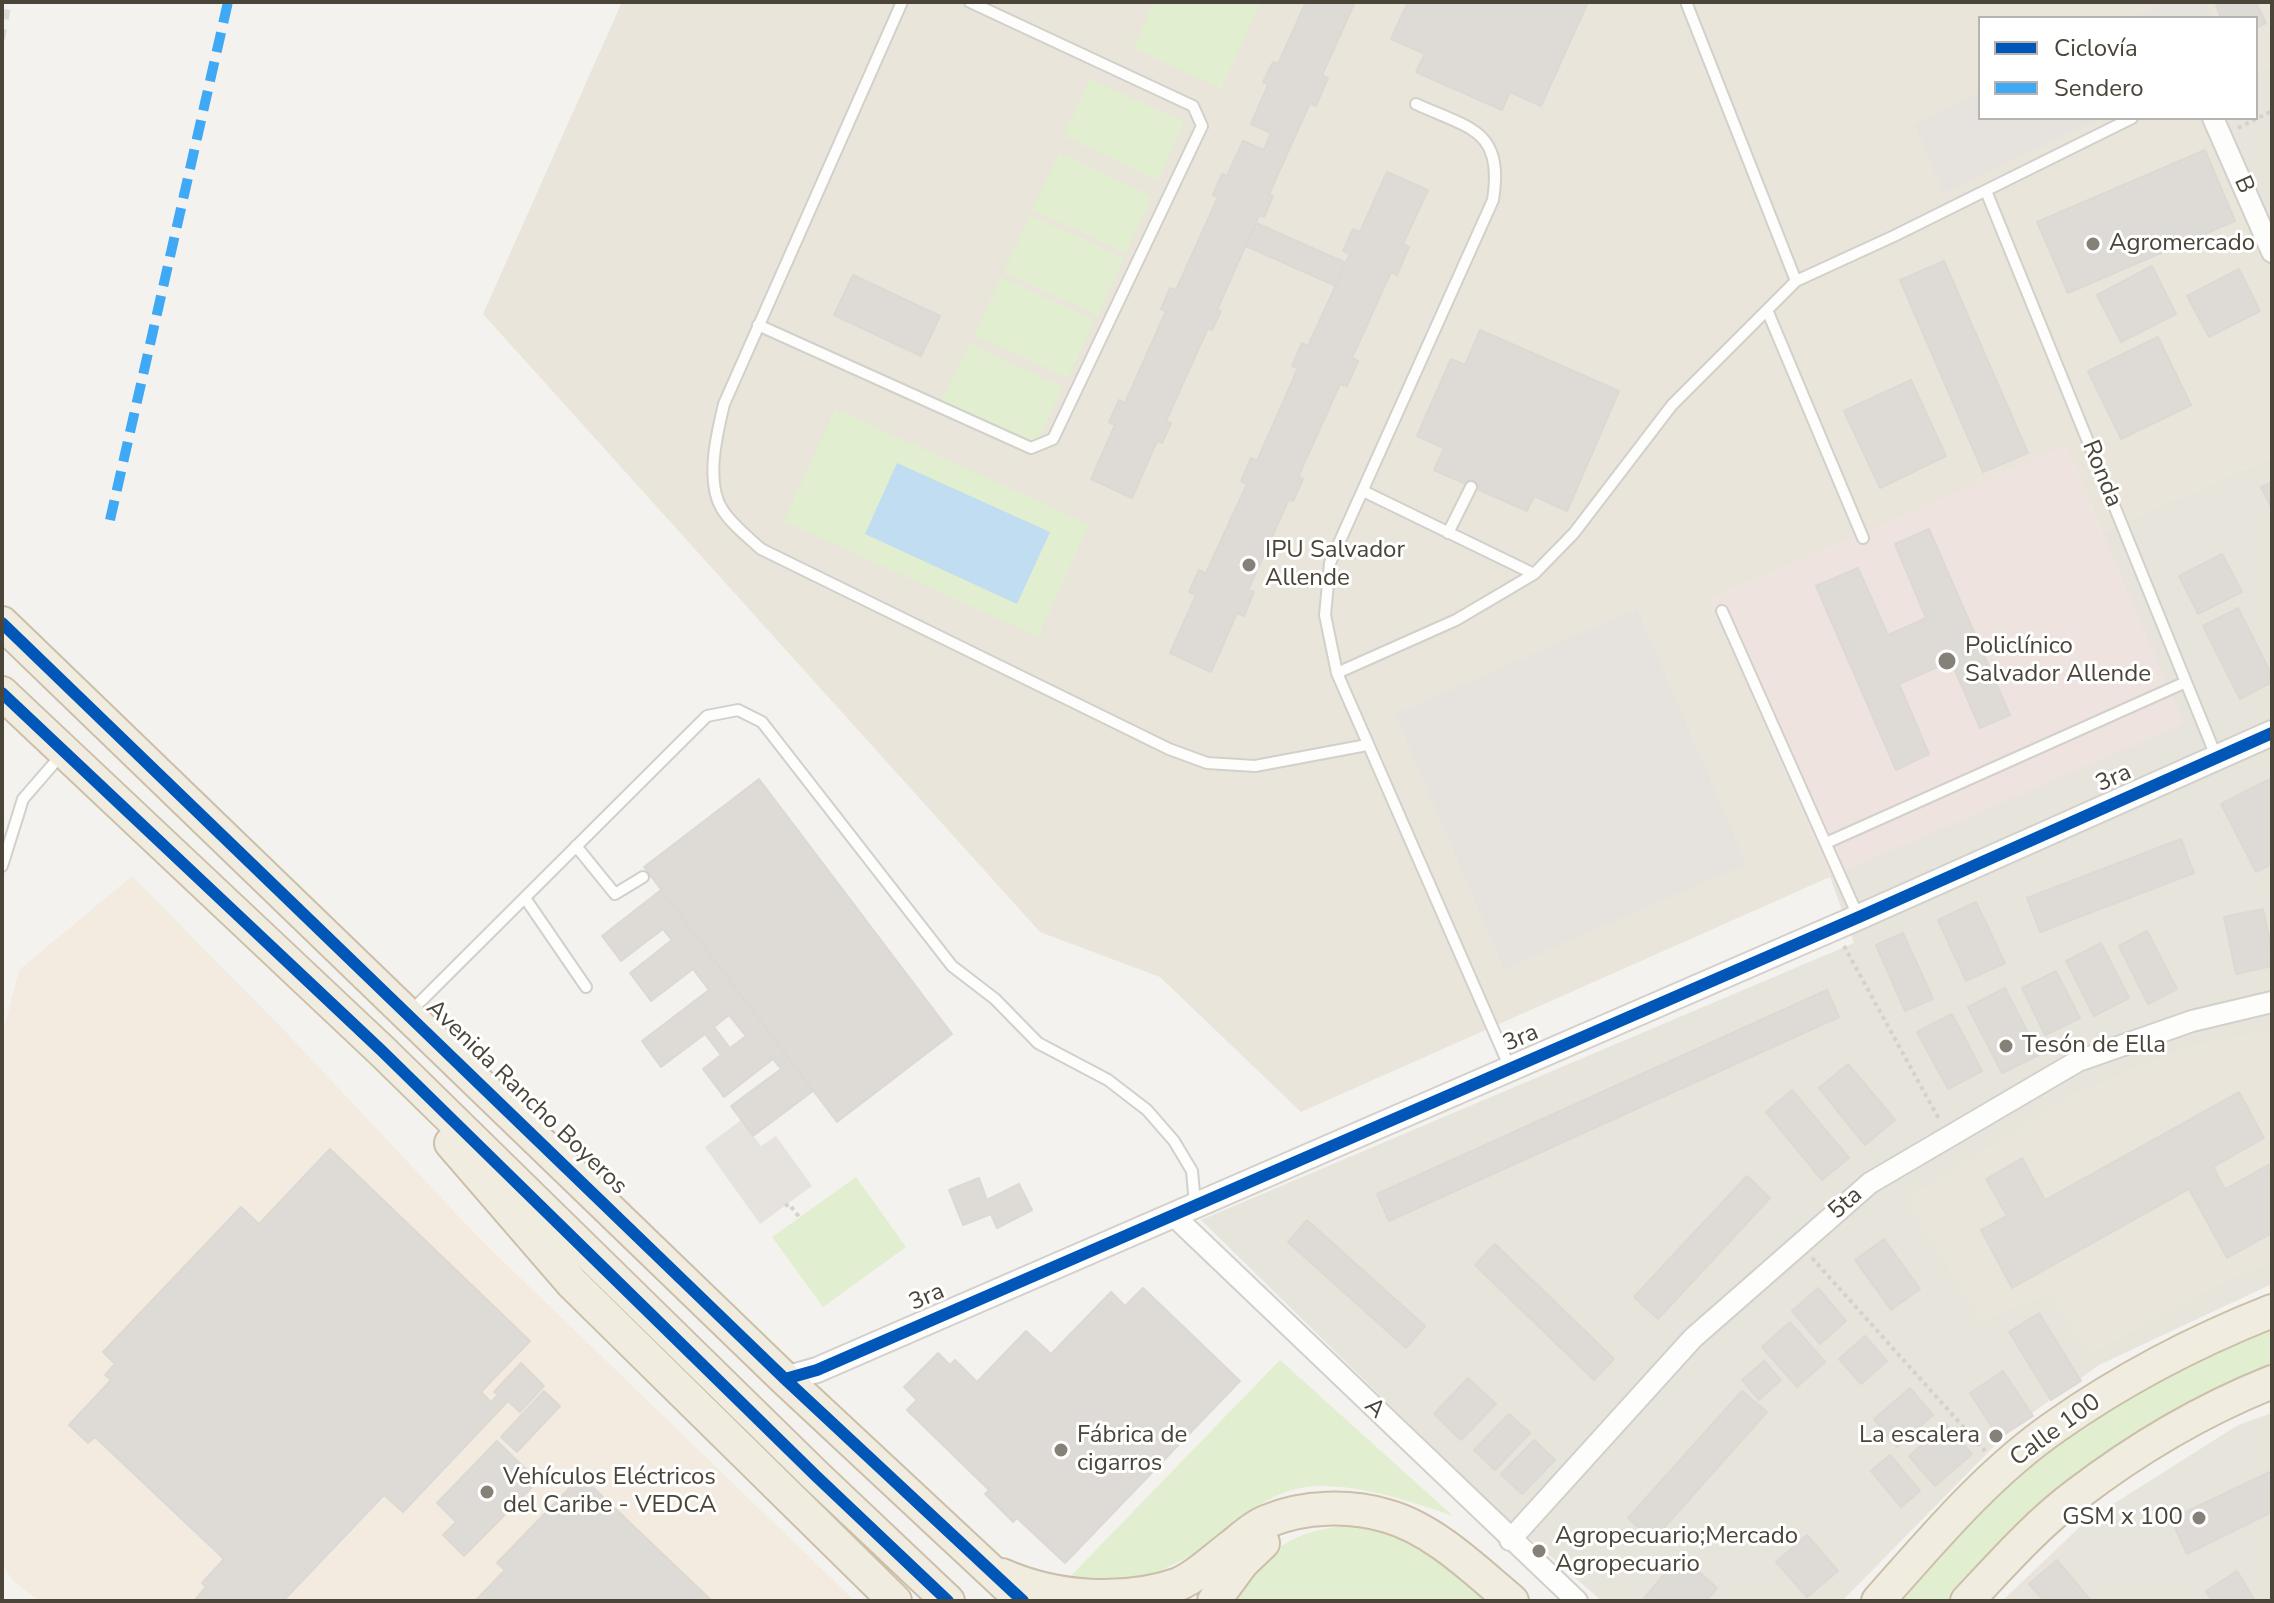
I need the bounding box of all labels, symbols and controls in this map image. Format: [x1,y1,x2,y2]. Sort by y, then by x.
legend [1978,16,2258,120]
text: Ciclovía [2054,32,2138,64]
text: Sendero [2054,72,2144,104]
street label: B [2227,172,2259,198]
place label: Agromercado [2109,230,2255,258]
marker: Agromercado [2084,235,2102,253]
street label: Ronda [2075,436,2127,512]
place label: IPU Salvador Allende [1265,537,1405,593]
marker: IPU Salvador Allende [1240,556,1258,574]
place label: Policlínico Salvador Allende [1965,633,2151,689]
marker: Policlínico Salvador Allende [1936,650,1958,672]
street label: 3ra [2092,759,2136,799]
street label: Avenida Rancho Boyeros [420,995,632,1201]
street label: 3ra [1499,1019,1543,1059]
place label: Tesón de Ella [2022,1032,2166,1060]
marker: Tesón de Ella [1997,1037,2015,1055]
street label: 5ta [1823,1181,1869,1227]
street label: 3ra [905,1278,949,1318]
street label: Calle 100 [2005,1389,2107,1473]
street label: A [1358,1393,1390,1425]
place label: Fábrica de cigarros [1077,1422,1187,1478]
place label: La escalera [1859,1422,1980,1450]
marker: La escalera [1987,1427,2005,1445]
marker: Fábrica de cigarros [1052,1441,1070,1459]
place label: Vehículos Eléctricos del Caribe - VEDCA [503,1464,717,1520]
marker: Vehículos Eléctricos del Caribe - VEDCA [478,1483,496,1501]
place label: GSM x 100 [2062,1504,2183,1532]
marker: GSM x 100 [2190,1509,2208,1527]
place label: Agropecuario;Mercado Agropecuario [1555,1523,1798,1579]
marker: Agropecuario;Mercado Agropecuario [1530,1542,1548,1560]

